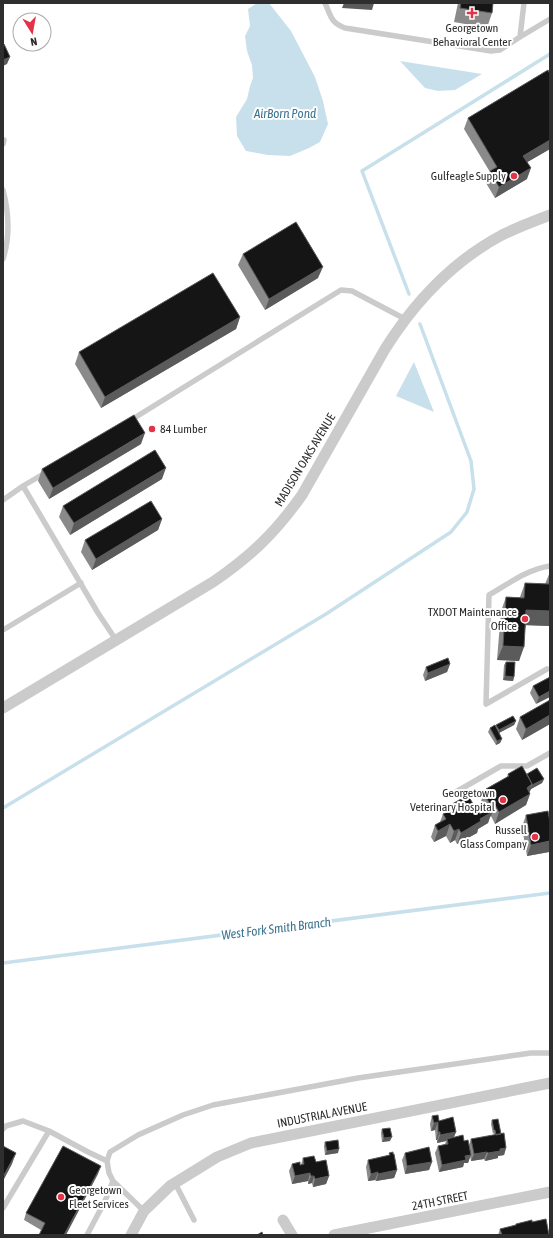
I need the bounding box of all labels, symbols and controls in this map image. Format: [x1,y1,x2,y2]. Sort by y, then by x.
marker: Georgetown Behavioral Center [466,7,478,19]
north arrow [12,12,52,52]
place label: Georgetown Behavioral Center [433,21,512,49]
text: N [30,35,38,48]
water label: AirBorn Pond [253,106,316,121]
place label: Gulfeagle Supply [431,169,506,183]
marker: Gulfeagle Supply [509,171,519,181]
street label: MADISON OAKS AVENUE [272,411,338,509]
place label: 84 Lumber [160,422,207,436]
marker: 84 Lumber [147,424,157,434]
place label: TXDOT Maintenance Office [428,605,517,633]
marker: TXDOT Maintenance Office [520,614,530,624]
place label: Georgetown Veterinary Hospital [410,786,496,814]
marker: Georgetown Veterinary Hospital [498,795,508,805]
place label: Russell Glass Company [460,823,528,851]
marker: Russell Glass Company [530,832,540,842]
water label: West Fork Smith Branch [220,914,332,943]
street label: INDUSTRIAL AVENUE [276,1099,368,1131]
place label: Georgetown Fleet Services [69,1183,129,1211]
street label: 24TH STREET [411,1189,470,1213]
marker: Georgetown Fleet Services [56,1192,66,1202]

